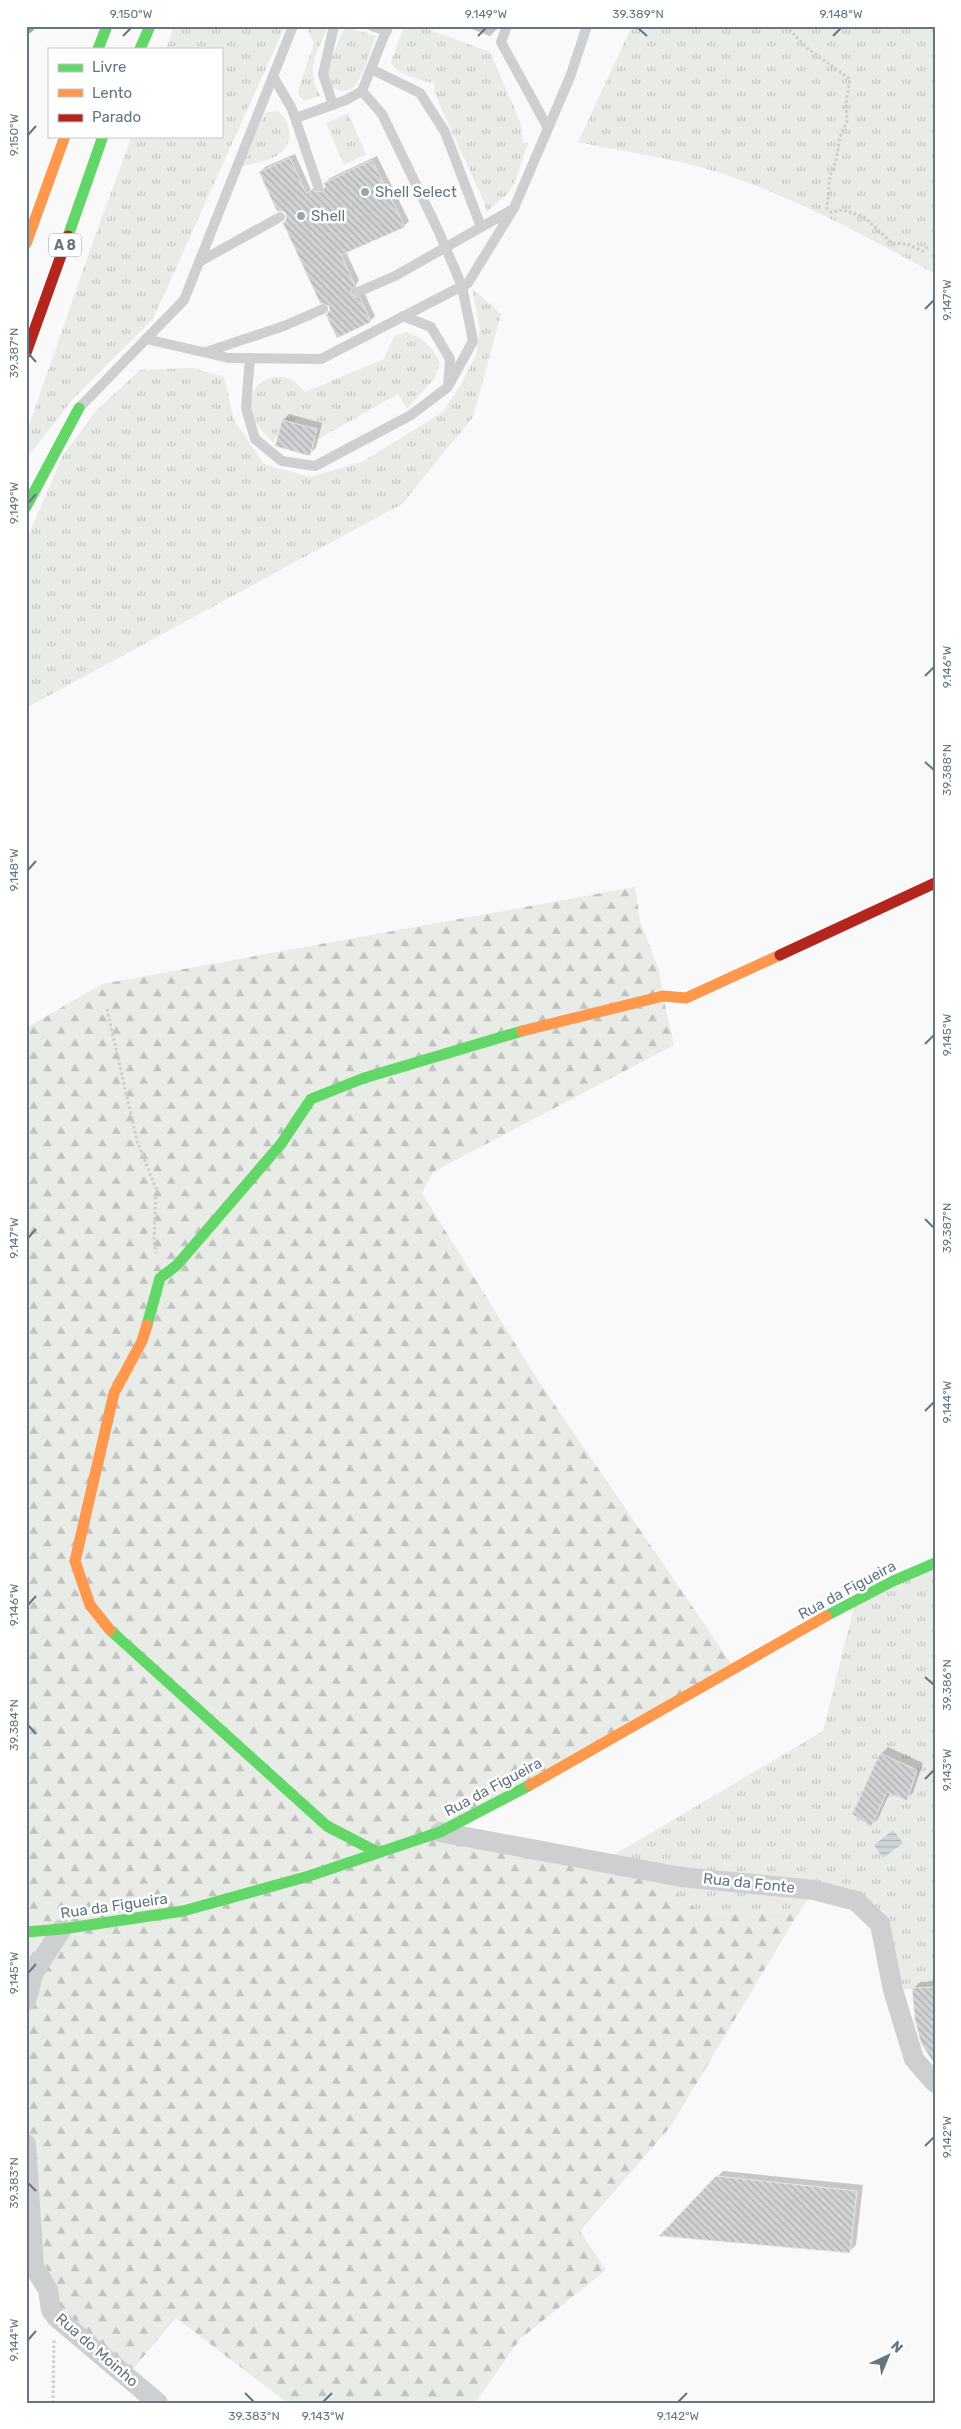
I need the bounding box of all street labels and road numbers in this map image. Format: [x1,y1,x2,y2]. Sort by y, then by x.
road number: A 8 [49,234,81,256]
street label: Rua da Figueira [795,1557,899,1623]
street label: Rua da Figueira [441,1754,545,1820]
street label: Rua da Fonte [702,1869,796,1897]
street label: Rua da Figueira [59,1890,169,1922]
street label: Rua do Moinho [52,2309,142,2391]

